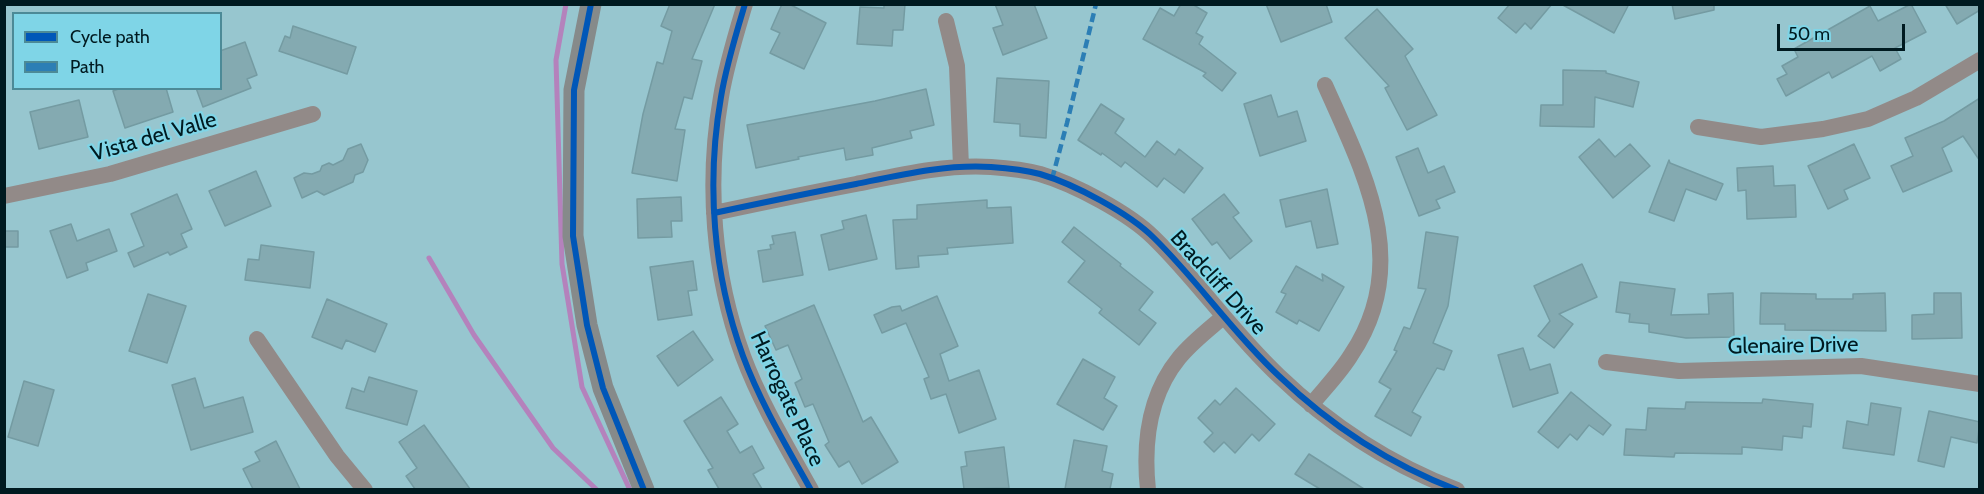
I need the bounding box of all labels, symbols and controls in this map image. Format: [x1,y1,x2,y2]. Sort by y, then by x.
legend [12,12,222,90]
scale bar [1780,12,1908,50]
text: 50 m [1788,23,1830,45]
text: Cycle path [70,26,150,48]
text: Path [70,56,104,78]
street label: Vista del Valle [88,106,220,168]
street label: Bradcliff Drive [1164,225,1272,341]
street label: Harrogate Place [744,327,830,471]
street label: Glenaire Drive [1727,332,1859,360]

